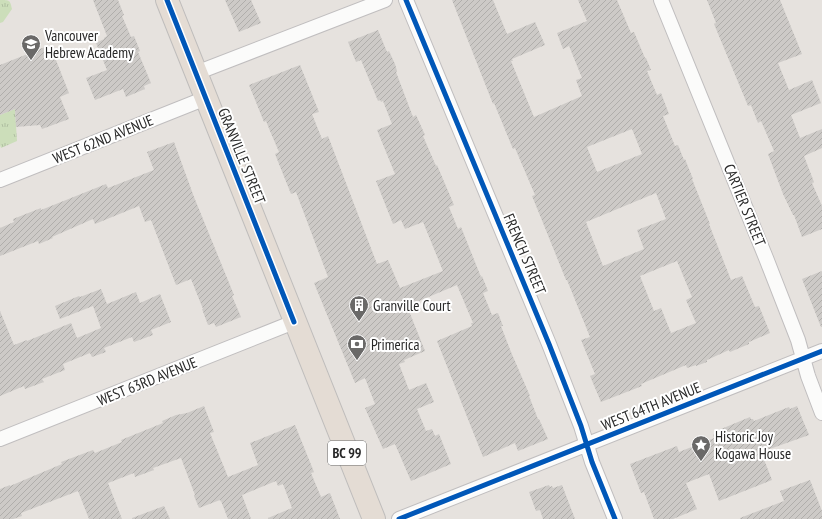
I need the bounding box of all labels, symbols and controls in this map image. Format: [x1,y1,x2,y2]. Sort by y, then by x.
place label: Vancouver Hebrew Academy [44,26,134,62]
school or university icon: Vancouver Hebrew Academy [20,33,42,61]
street label: GRANVILLE STREET [214,105,270,207]
street label: WEST 62ND AVENUE [50,110,156,168]
street label: CARTIER STREET [720,161,770,249]
street label: FRENCH STREET [499,211,551,298]
building icon: Granville Court [348,294,370,322]
place label: Granville Court [373,296,451,315]
bank icon: Primerica [346,333,368,361]
place label: Primerica [371,335,419,354]
street label: WEST 63RD AVENUE [94,352,200,410]
street label: WEST 64TH AVENUE [598,377,704,435]
place label: Historic Joy Kogawa House [715,427,791,463]
place icon: Historic Joy Kogawa House [690,434,712,462]
road number: BC 99 [328,441,366,465]

